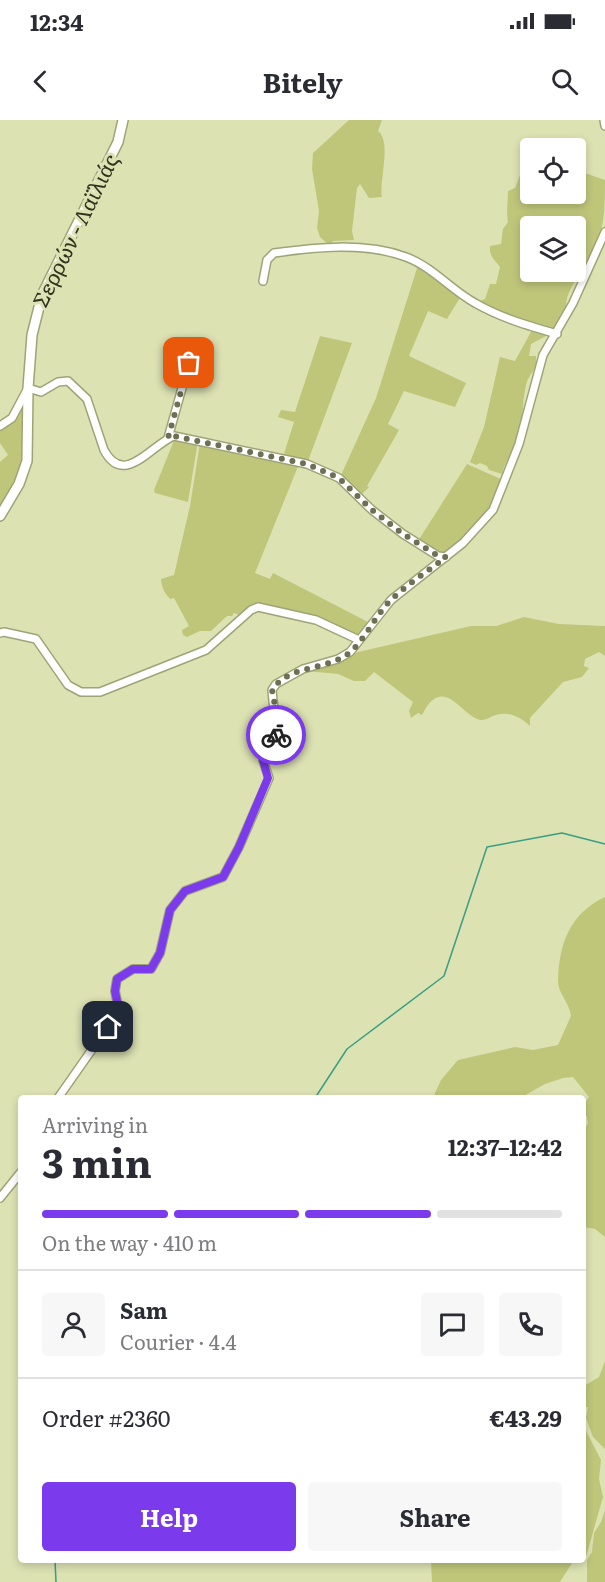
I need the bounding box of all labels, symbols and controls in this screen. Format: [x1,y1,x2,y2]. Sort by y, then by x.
text: 12:34 [30,5,83,38]
text: Bitely [263,61,342,101]
icon: back [24,65,57,98]
icon: search [548,65,581,98]
map controls [520,138,586,282]
button: locate [520,138,586,204]
street label: Σερρών - Λαϊλιάς [23,148,124,312]
button: layers [520,216,586,282]
pin [163,337,214,388]
icon: bag [172,346,205,379]
courier [246,705,306,765]
icon: bike [260,719,293,752]
pin [82,1001,133,1052]
icon: home [91,1010,124,1043]
text: Arriving in [42,1109,148,1139]
text: 12:37–12:42 [448,1130,562,1163]
text: 3 min [42,1132,152,1190]
text: On the way · 410 m [42,1227,217,1257]
button: person [42,1293,105,1356]
text: Sam [120,1293,168,1326]
button: chat [421,1293,484,1356]
button: phone [499,1293,562,1356]
text: Courier · 4.4 [120,1326,237,1356]
text: Order #2360 [42,1401,171,1434]
text: €43.29 [489,1401,562,1434]
button: Help [42,1482,296,1551]
button: Share [308,1482,562,1551]

